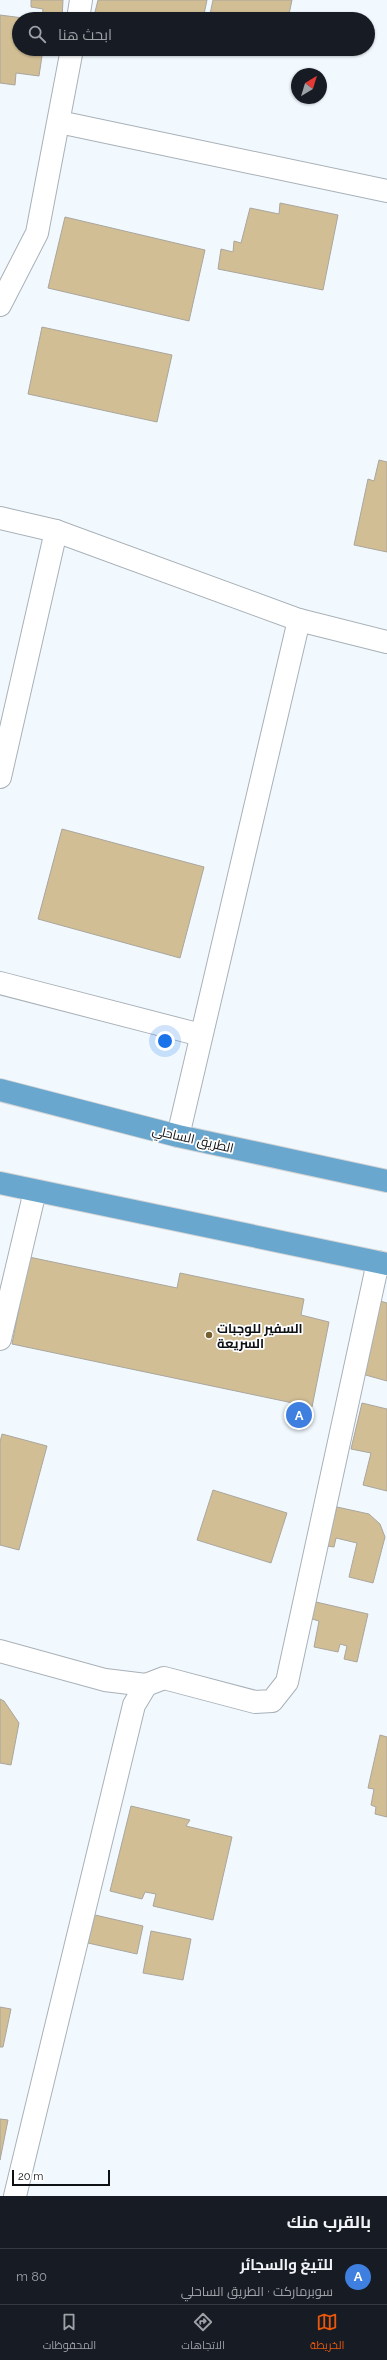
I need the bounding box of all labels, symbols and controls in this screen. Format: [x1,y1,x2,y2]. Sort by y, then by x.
search box [12,12,375,56]
icon: search [26,23,48,45]
text: ابحث هنا [58,26,112,44]
north arrow [291,68,327,104]
your location [155,1031,175,1051]
street label: الطريق الساحلي [150,1122,235,1159]
place label: السفير للوجبات السريعة [217,1321,303,1351]
marker: السفير للوجبات السريعة [204,1330,214,1340]
pin: A [286,1400,312,1430]
scale bar [12,2168,110,2187]
text: 20 m [18,2170,43,2183]
text: بالقرب منك [287,2212,371,2232]
text: للتيغ والسجائر [240,2256,333,2274]
text: 80 m [16,2269,47,2284]
text: A [354,2269,362,2284]
text: سوبرماركت · الطريق الساحلي [181,2284,333,2299]
tab: المحفوظات [43,2311,96,2355]
tab: الاتجاهات [181,2311,225,2355]
tab: الخريطة [310,2311,344,2355]

